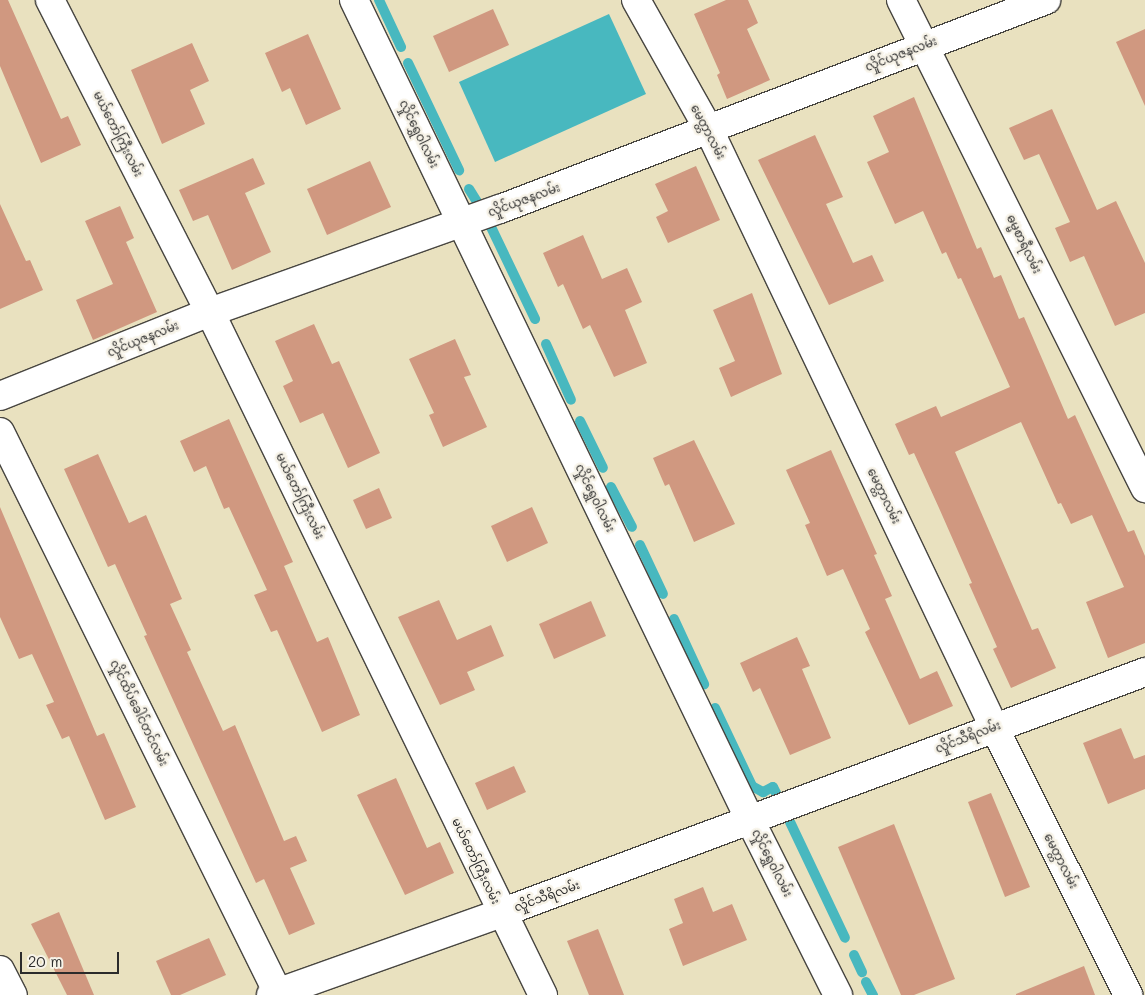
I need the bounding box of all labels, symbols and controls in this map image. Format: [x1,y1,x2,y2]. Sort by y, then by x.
street label: လှိုင်ယုဇနလမ်း [863,34,939,74]
street label: မယ်တော်ကြီးလမ်း [90,89,146,179]
street label: လှိုင်ရွှေဝါလမ်း [396,98,442,170]
street label: မေတ္တာလမ်း [687,102,729,162]
street label: လှိုင်ယုဇနလမ်း [486,180,562,220]
street label: ဓမ္မစာရီလမ်း [1004,212,1044,276]
street label: လှိုင်ယုဇနလမ်း [105,318,181,360]
street label: မယ်တော်ကြီးလမ်း [273,451,327,541]
street label: လှိုင်ရွှေဝါလမ်း [572,462,618,534]
street label: မေတ္တာလမ်း [864,466,904,526]
street label: လှိုင်ထိပ်ခေါင်တင်လမ်း [107,657,171,769]
street label: လှိုင်သီရိလမ်း [933,718,1003,756]
street label: မယ်တော်ကြီးလမ်း [449,816,503,906]
street label: လှိုင်ရွှေဝါလမ်း [749,827,795,899]
street label: မေတ္တာလမ်း [1041,831,1081,891]
street label: လှိုင်သီရိလမ်း [512,877,582,915]
scale bar [22,942,121,974]
text: 20 m [28,951,62,971]

